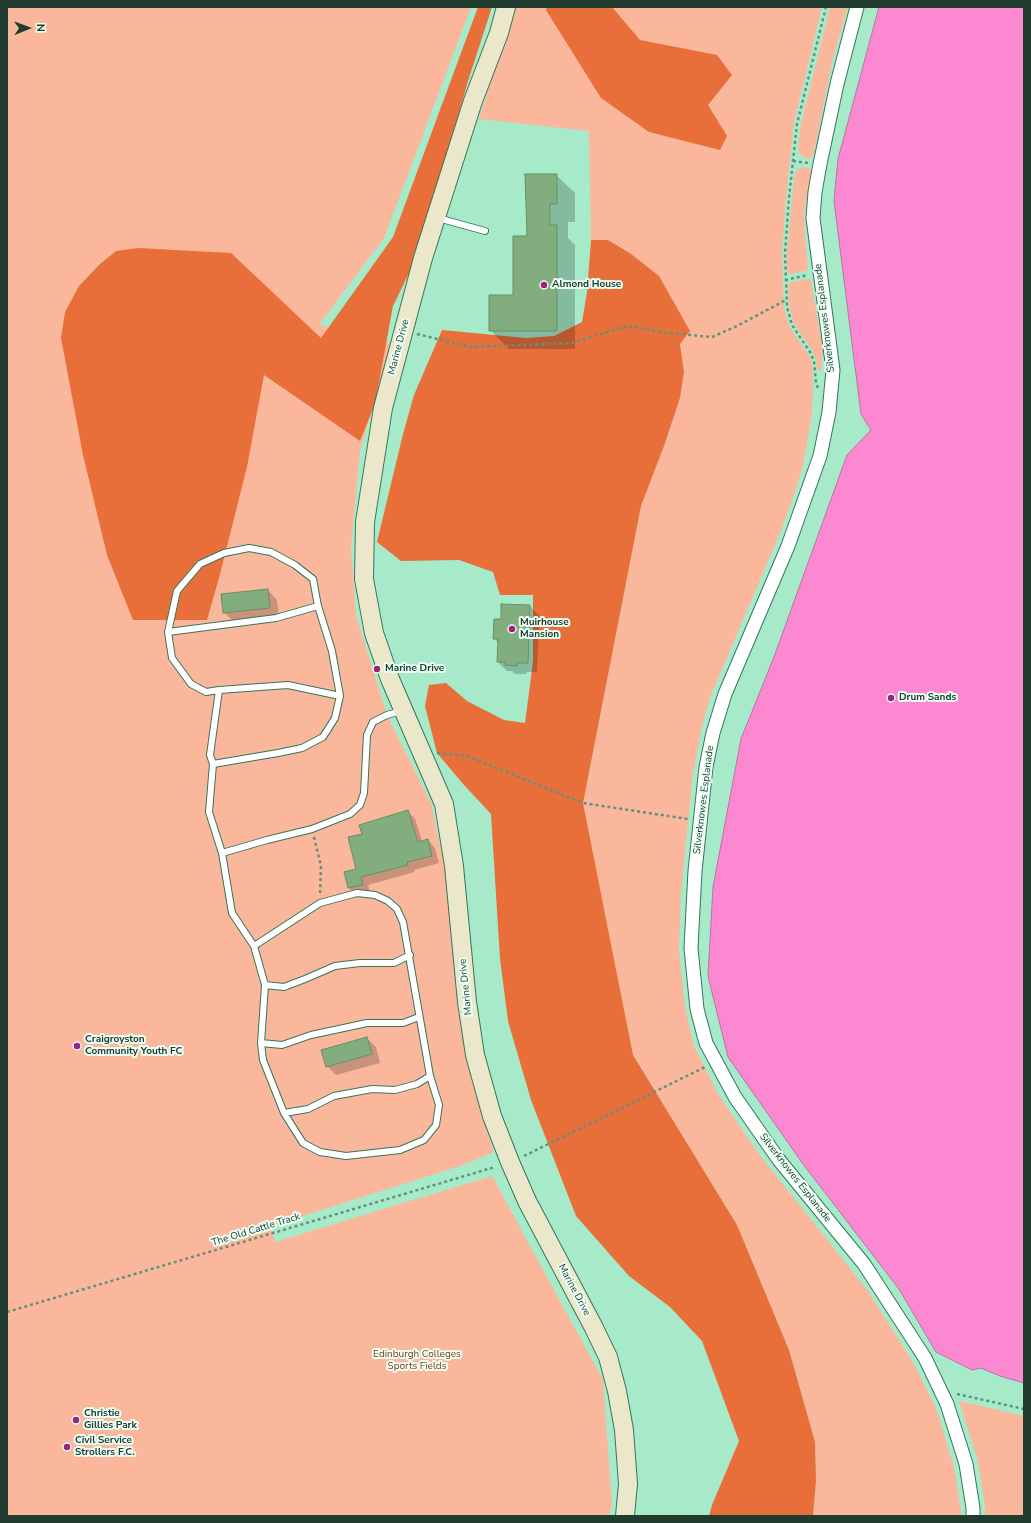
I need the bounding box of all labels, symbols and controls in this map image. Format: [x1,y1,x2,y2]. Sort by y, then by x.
north arrow [8,8,48,48]
text: N [33,24,48,32]
street label: Silverknowes Esplanade [812,263,838,373]
place label: Almond House [552,279,621,291]
marker: Almond House [539,280,549,290]
street label: Marine Drive [386,318,412,376]
place label: Muirhouse Mansion [520,617,569,640]
marker: Muirhouse Mansion [507,624,517,634]
place label: Marine Drive [385,663,444,675]
marker: Marine Drive [372,664,382,674]
place label: Drum Sands [899,692,956,704]
marker: Drum Sands [886,693,896,703]
street label: Silverknowes Esplanade [691,745,717,855]
street label: Marine Drive [457,958,475,1016]
place label: Craigroyston Community Youth FC [85,1034,182,1058]
marker: Craigroyston Community Youth FC [72,1041,82,1051]
street label: Silverknowes Esplanade [757,1131,833,1225]
street label: The Old Cattle Track [210,1211,302,1249]
street label: Marine Drive [555,1262,593,1318]
park label: Edinburgh Colleges Sports Fields [373,1349,461,1372]
place label: Christie Gillies Park [84,1408,137,1432]
marker: Christie Gillies Park [71,1415,81,1425]
place label: Civil Service Strollers F.C. [75,1435,135,1458]
marker: Civil Service Strollers F.C. [62,1442,72,1452]

